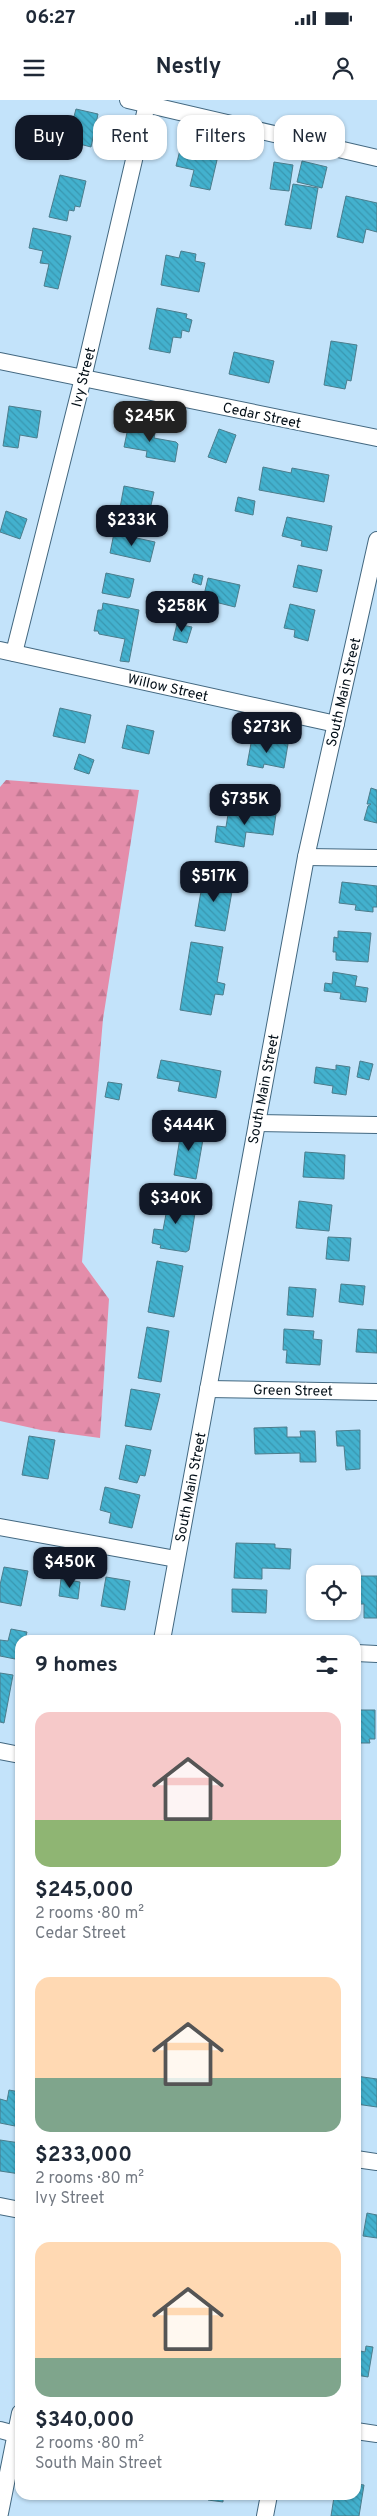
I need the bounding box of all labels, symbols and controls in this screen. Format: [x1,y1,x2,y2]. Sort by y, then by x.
text: 06:27 [25,6,75,30]
icon: menu [20,54,48,82]
text: Nestly [156,54,221,81]
icon: person [329,54,357,82]
chip: Buy [15,115,83,160]
chip: Rent [93,115,167,160]
chip: Filters [177,115,264,160]
chip: New [274,115,345,160]
street label: Ivy Street [69,346,100,409]
pin: $245K [115,400,185,443]
street label: Cedar Street [221,400,302,433]
text: $245K [125,407,175,427]
pin: $233K [97,504,167,547]
text: $233K [107,511,157,531]
pin: $258K [147,590,217,633]
text: $258K [157,597,207,617]
street label: South Main Street [324,636,365,749]
street label: Willow Street [126,671,210,706]
pin: $273K [232,712,302,754]
text: $273K [243,718,291,738]
pin: $735K [210,784,280,826]
text: $735K [221,790,269,810]
pin: $517K [179,860,249,903]
text: $517K [191,867,237,887]
street label: South Main Street [245,1033,283,1146]
pin: $444K [154,1110,224,1152]
text: $444K [163,1116,215,1136]
pin: $340K [141,1182,211,1225]
text: $340K [150,1189,202,1209]
street label: Green Street [253,1382,333,1401]
street label: South Main Street [172,1431,210,1544]
pin: $450K [35,1546,105,1589]
text: $450K [44,1553,96,1573]
map controls [306,1565,361,1620]
button: locate [306,1565,361,1620]
icon: filters [313,1651,341,1679]
text: 9 homes [35,1652,118,1679]
icon: home [143,1744,233,1834]
text: $245,000 [35,1877,134,1904]
text: 2 rooms · 80 m² [35,1904,144,1924]
text: Cedar Street [35,1924,126,1944]
icon: home [143,2009,233,2099]
text: $233,000 [35,2142,132,2169]
text: 2 rooms · 80 m² [35,2169,144,2189]
text: Ivy Street [35,2189,104,2209]
icon: home [143,2274,233,2364]
text: $340,000 [35,2407,134,2434]
text: 2 rooms · 80 m² [35,2434,144,2454]
text: South Main Street [35,2454,162,2474]

